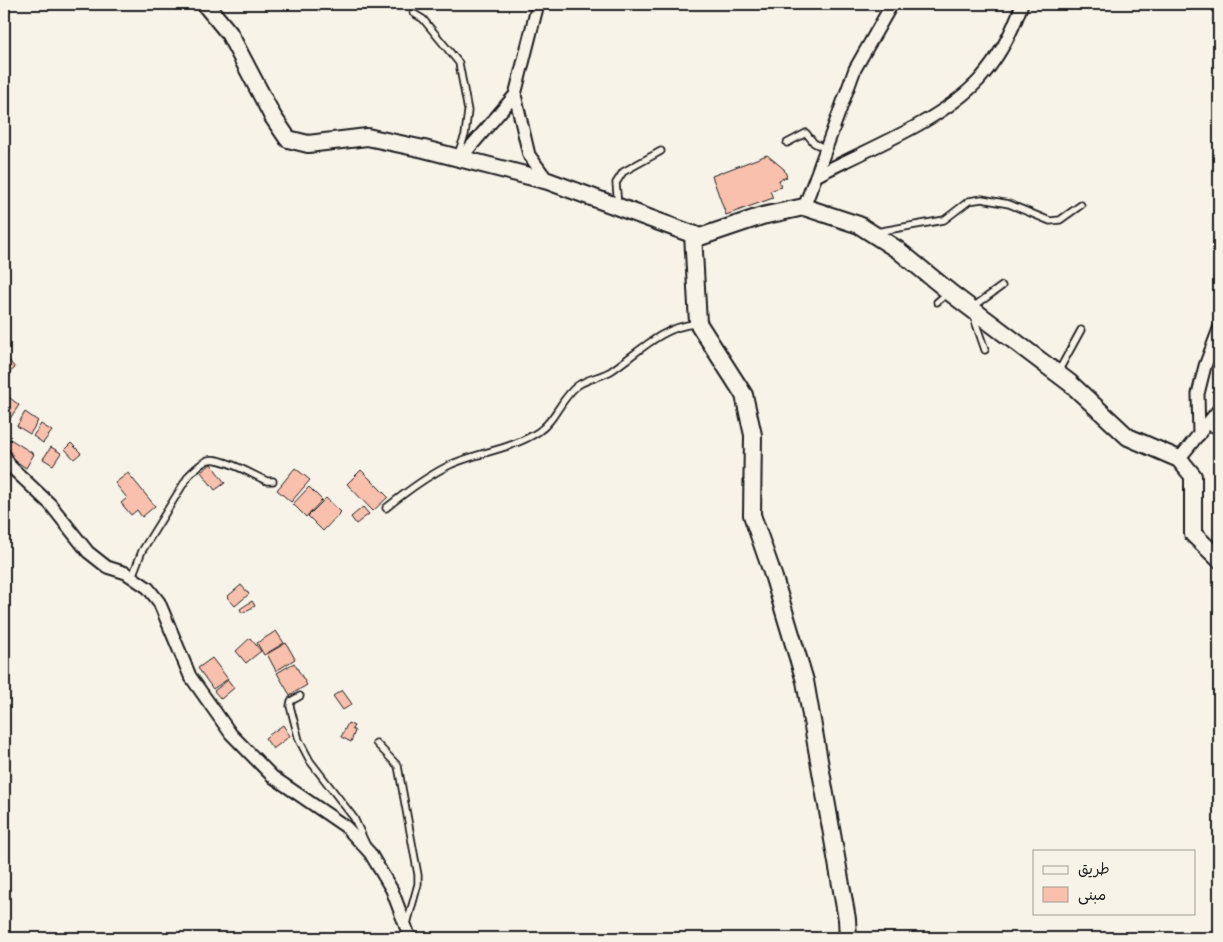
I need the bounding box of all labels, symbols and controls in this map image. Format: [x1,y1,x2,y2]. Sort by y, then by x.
legend [1033,850,1196,914]
text: طريق [1078,858,1110,879]
text: مبنى [1078,884,1106,905]

